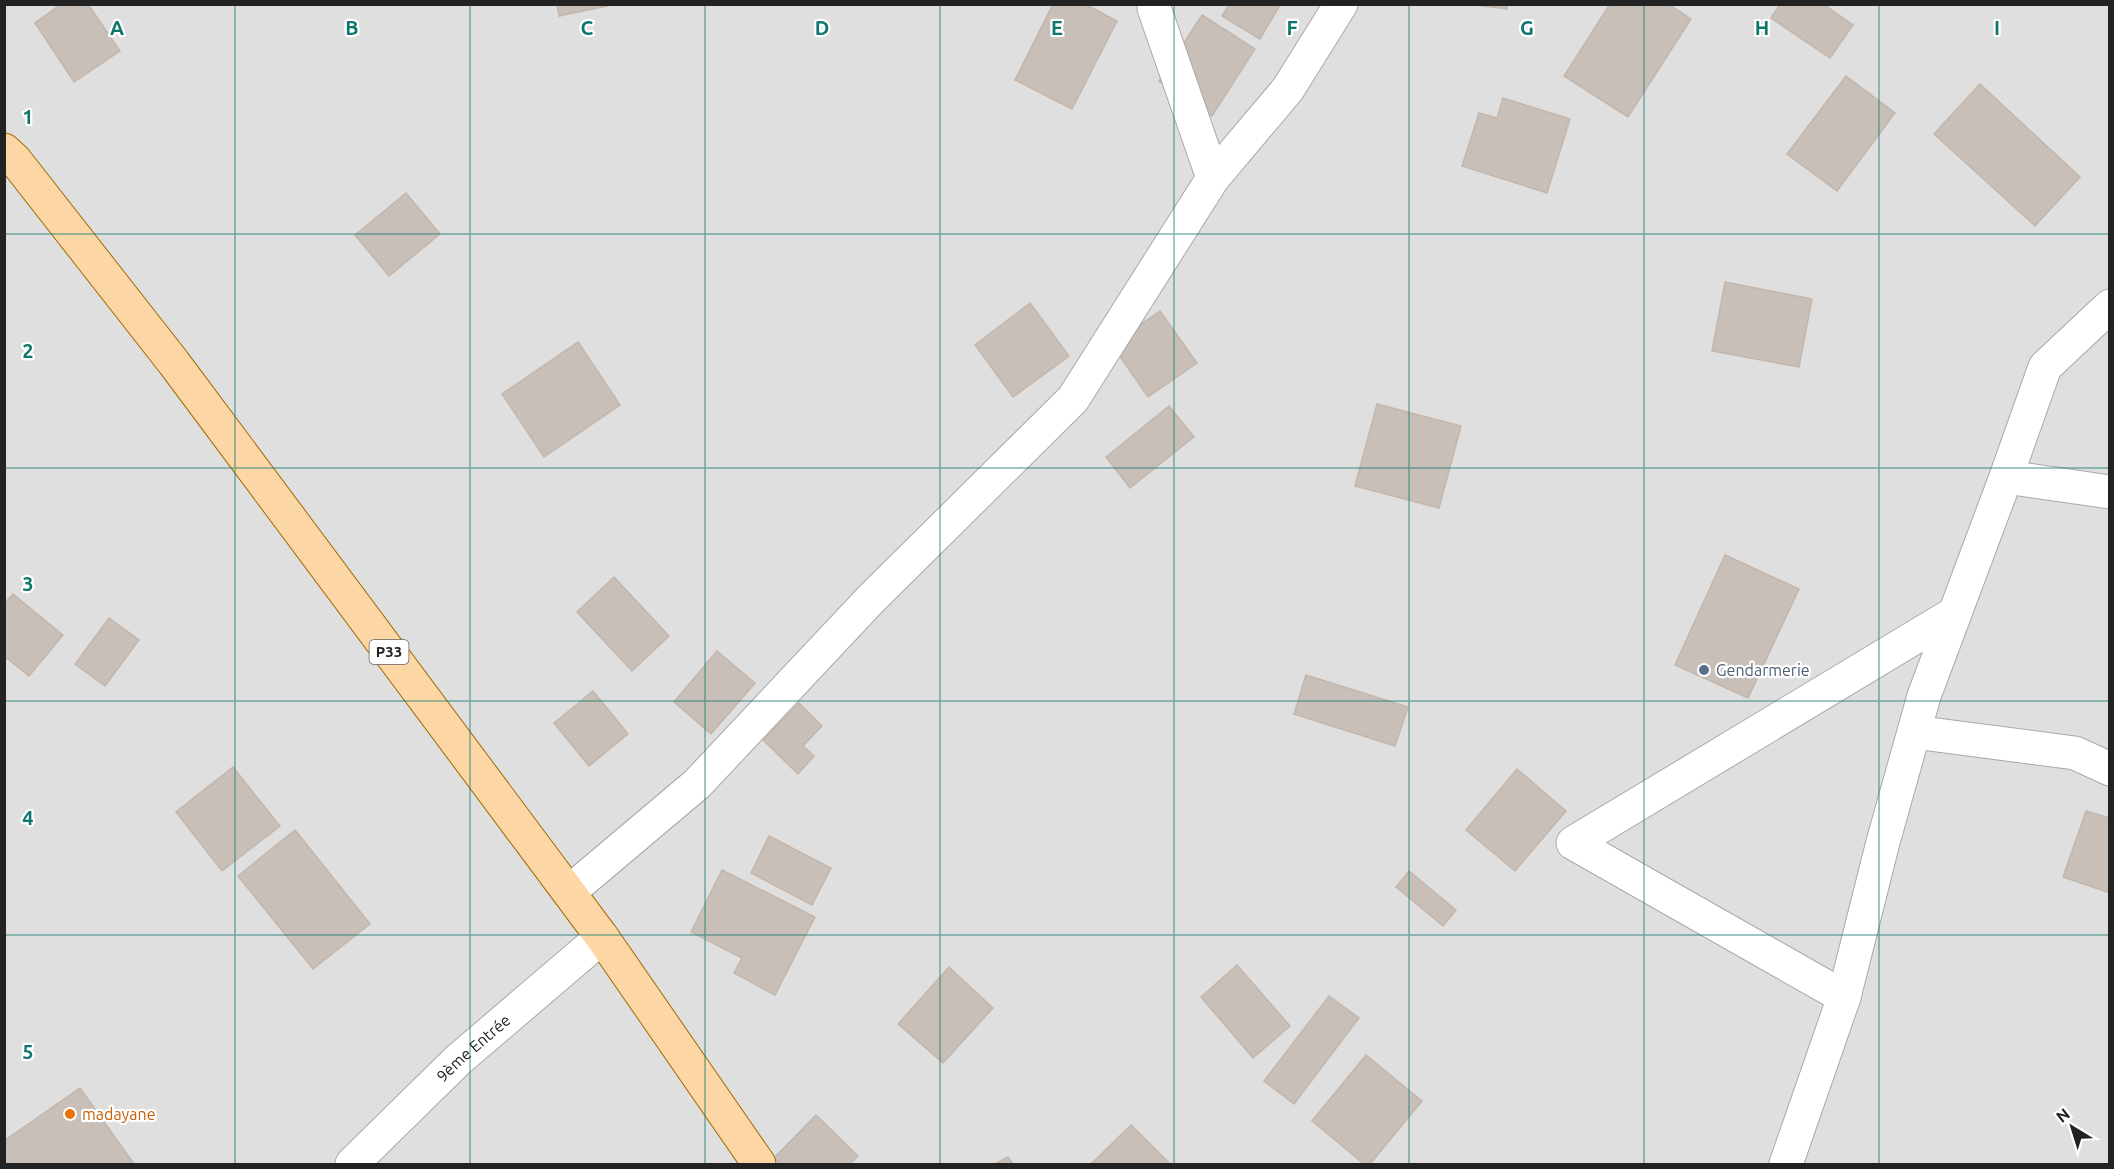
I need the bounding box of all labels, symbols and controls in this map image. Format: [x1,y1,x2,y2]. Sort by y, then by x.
text: A [110,16,124,39]
text: B [345,16,359,39]
text: C [581,16,594,39]
text: D [815,16,829,39]
text: E [1051,16,1063,39]
text: F [1286,16,1298,39]
text: G [1520,16,1534,39]
text: H [1755,16,1769,39]
text: I [1994,16,2000,39]
text: 1 [22,105,34,128]
text: 2 [22,339,34,362]
text: 3 [22,572,34,595]
road number: P33 [370,640,408,664]
place label: Gendarmerie [1716,661,1810,679]
marker: Gendarmerie [1697,663,1711,677]
text: 4 [22,806,34,829]
street label: 9ème Entrée [433,1010,514,1085]
text: 5 [22,1040,34,1063]
north arrow [2042,1097,2102,1157]
text: N [2053,1104,2073,1126]
place label: madayane [82,1105,156,1123]
marker: madayane [63,1107,77,1121]

